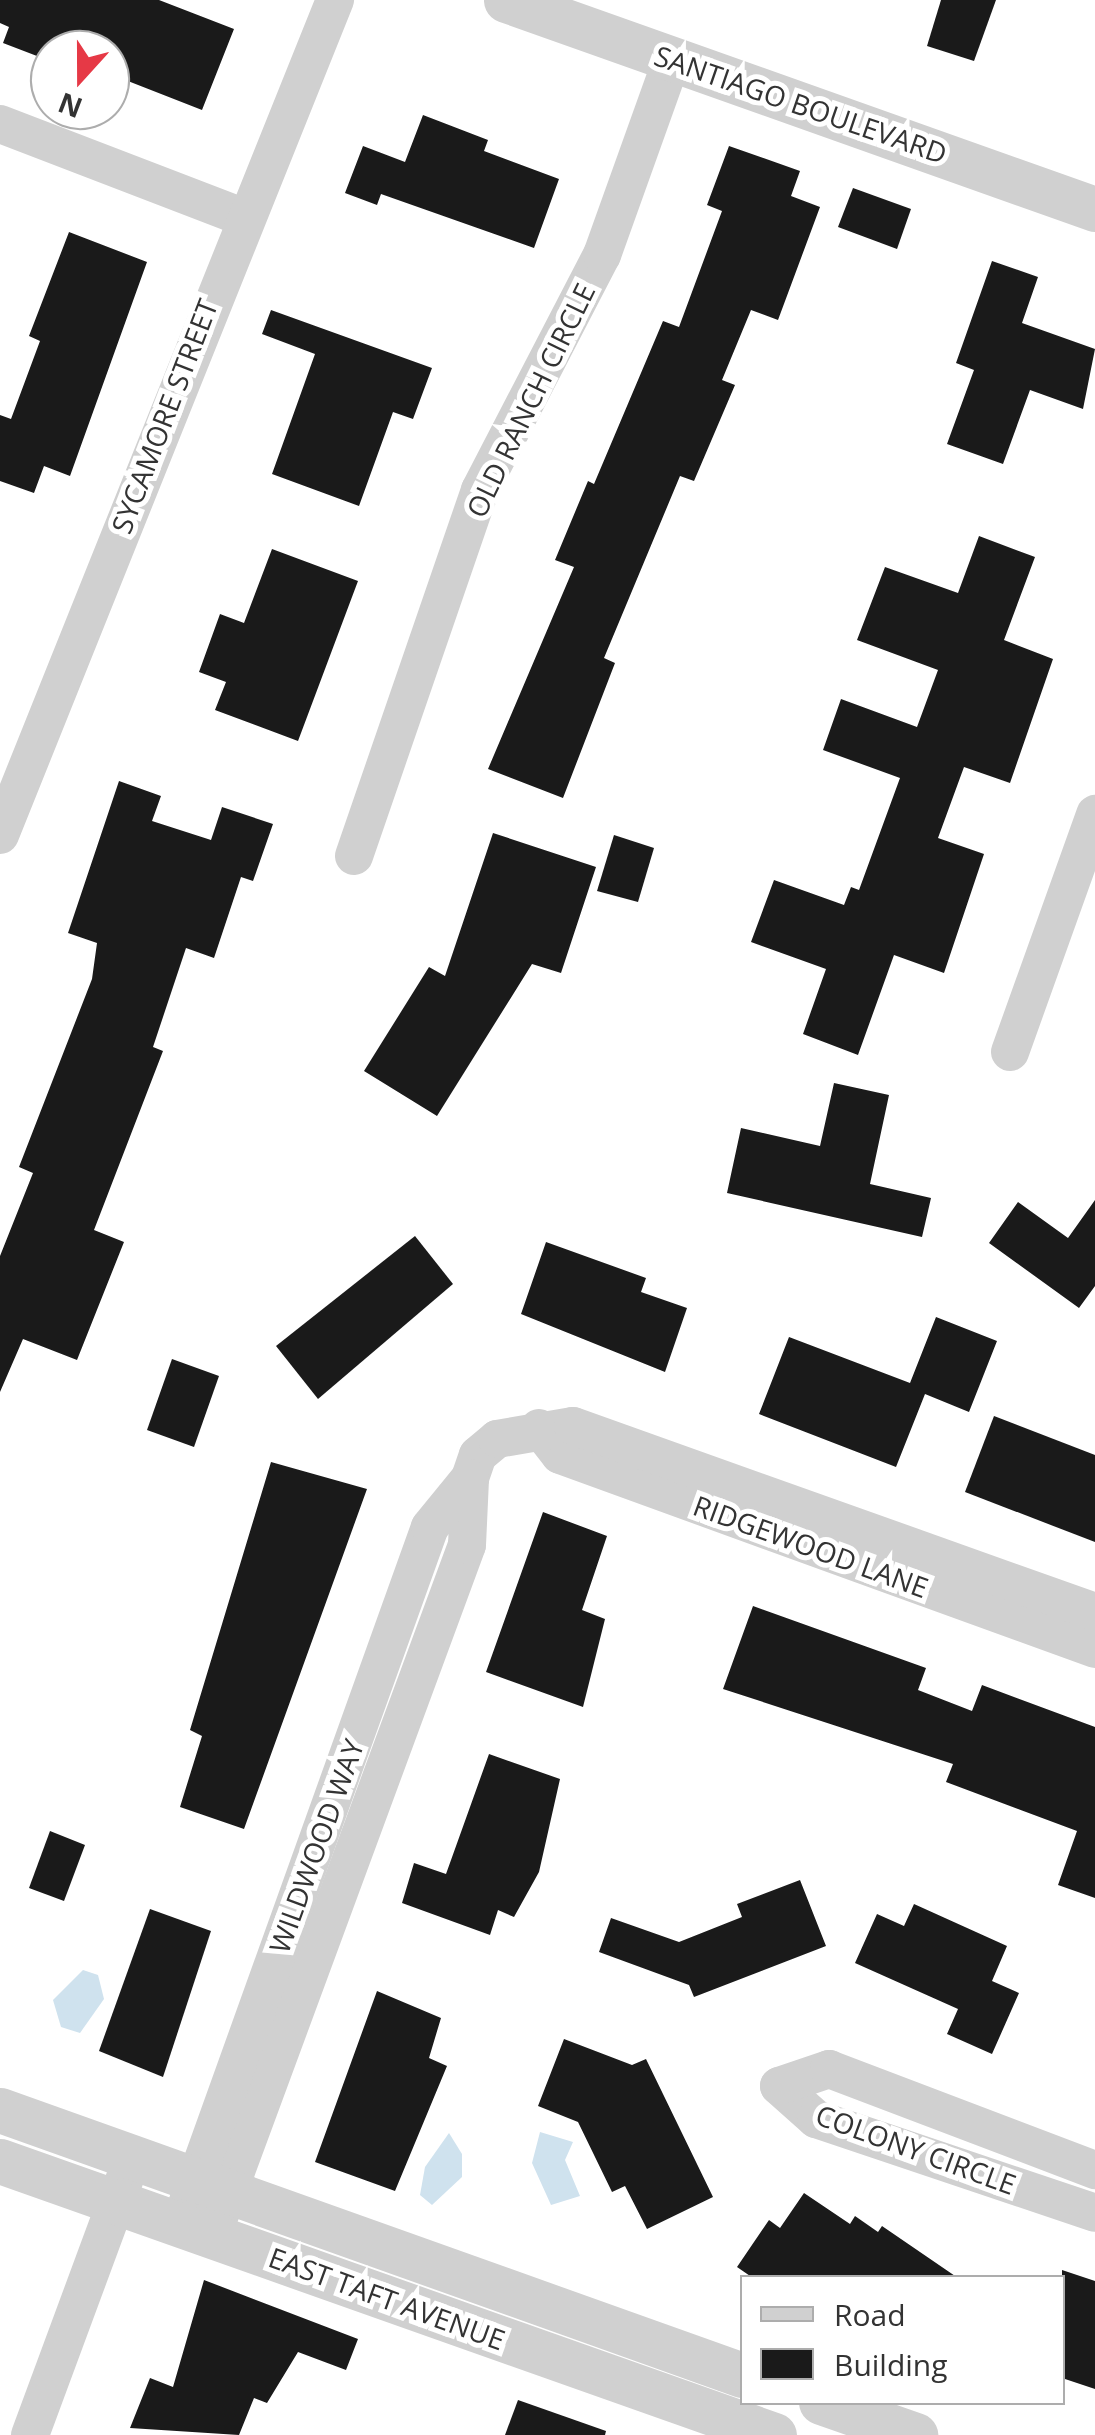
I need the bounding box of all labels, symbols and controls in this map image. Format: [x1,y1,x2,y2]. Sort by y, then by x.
north arrow [30,30,130,130]
street label: SANTIAGO BOULEVARD [650,38,952,170]
text: N [53,84,87,128]
street label: OLD RANCH CIRCLE [459,278,601,522]
street label: SYCAMORE STREET [104,294,224,538]
street label: RIDGEWOOD LANE [689,1488,933,1604]
street label: WILDWOOD WAY [262,1735,370,1957]
street label: COLONY CIRCLE [811,2097,1021,2201]
street label: EAST TAFT AVENUE [264,2240,510,2356]
legend [740,2275,1065,2405]
text: Road [834,2294,906,2335]
text: Building [834,2344,948,2385]

